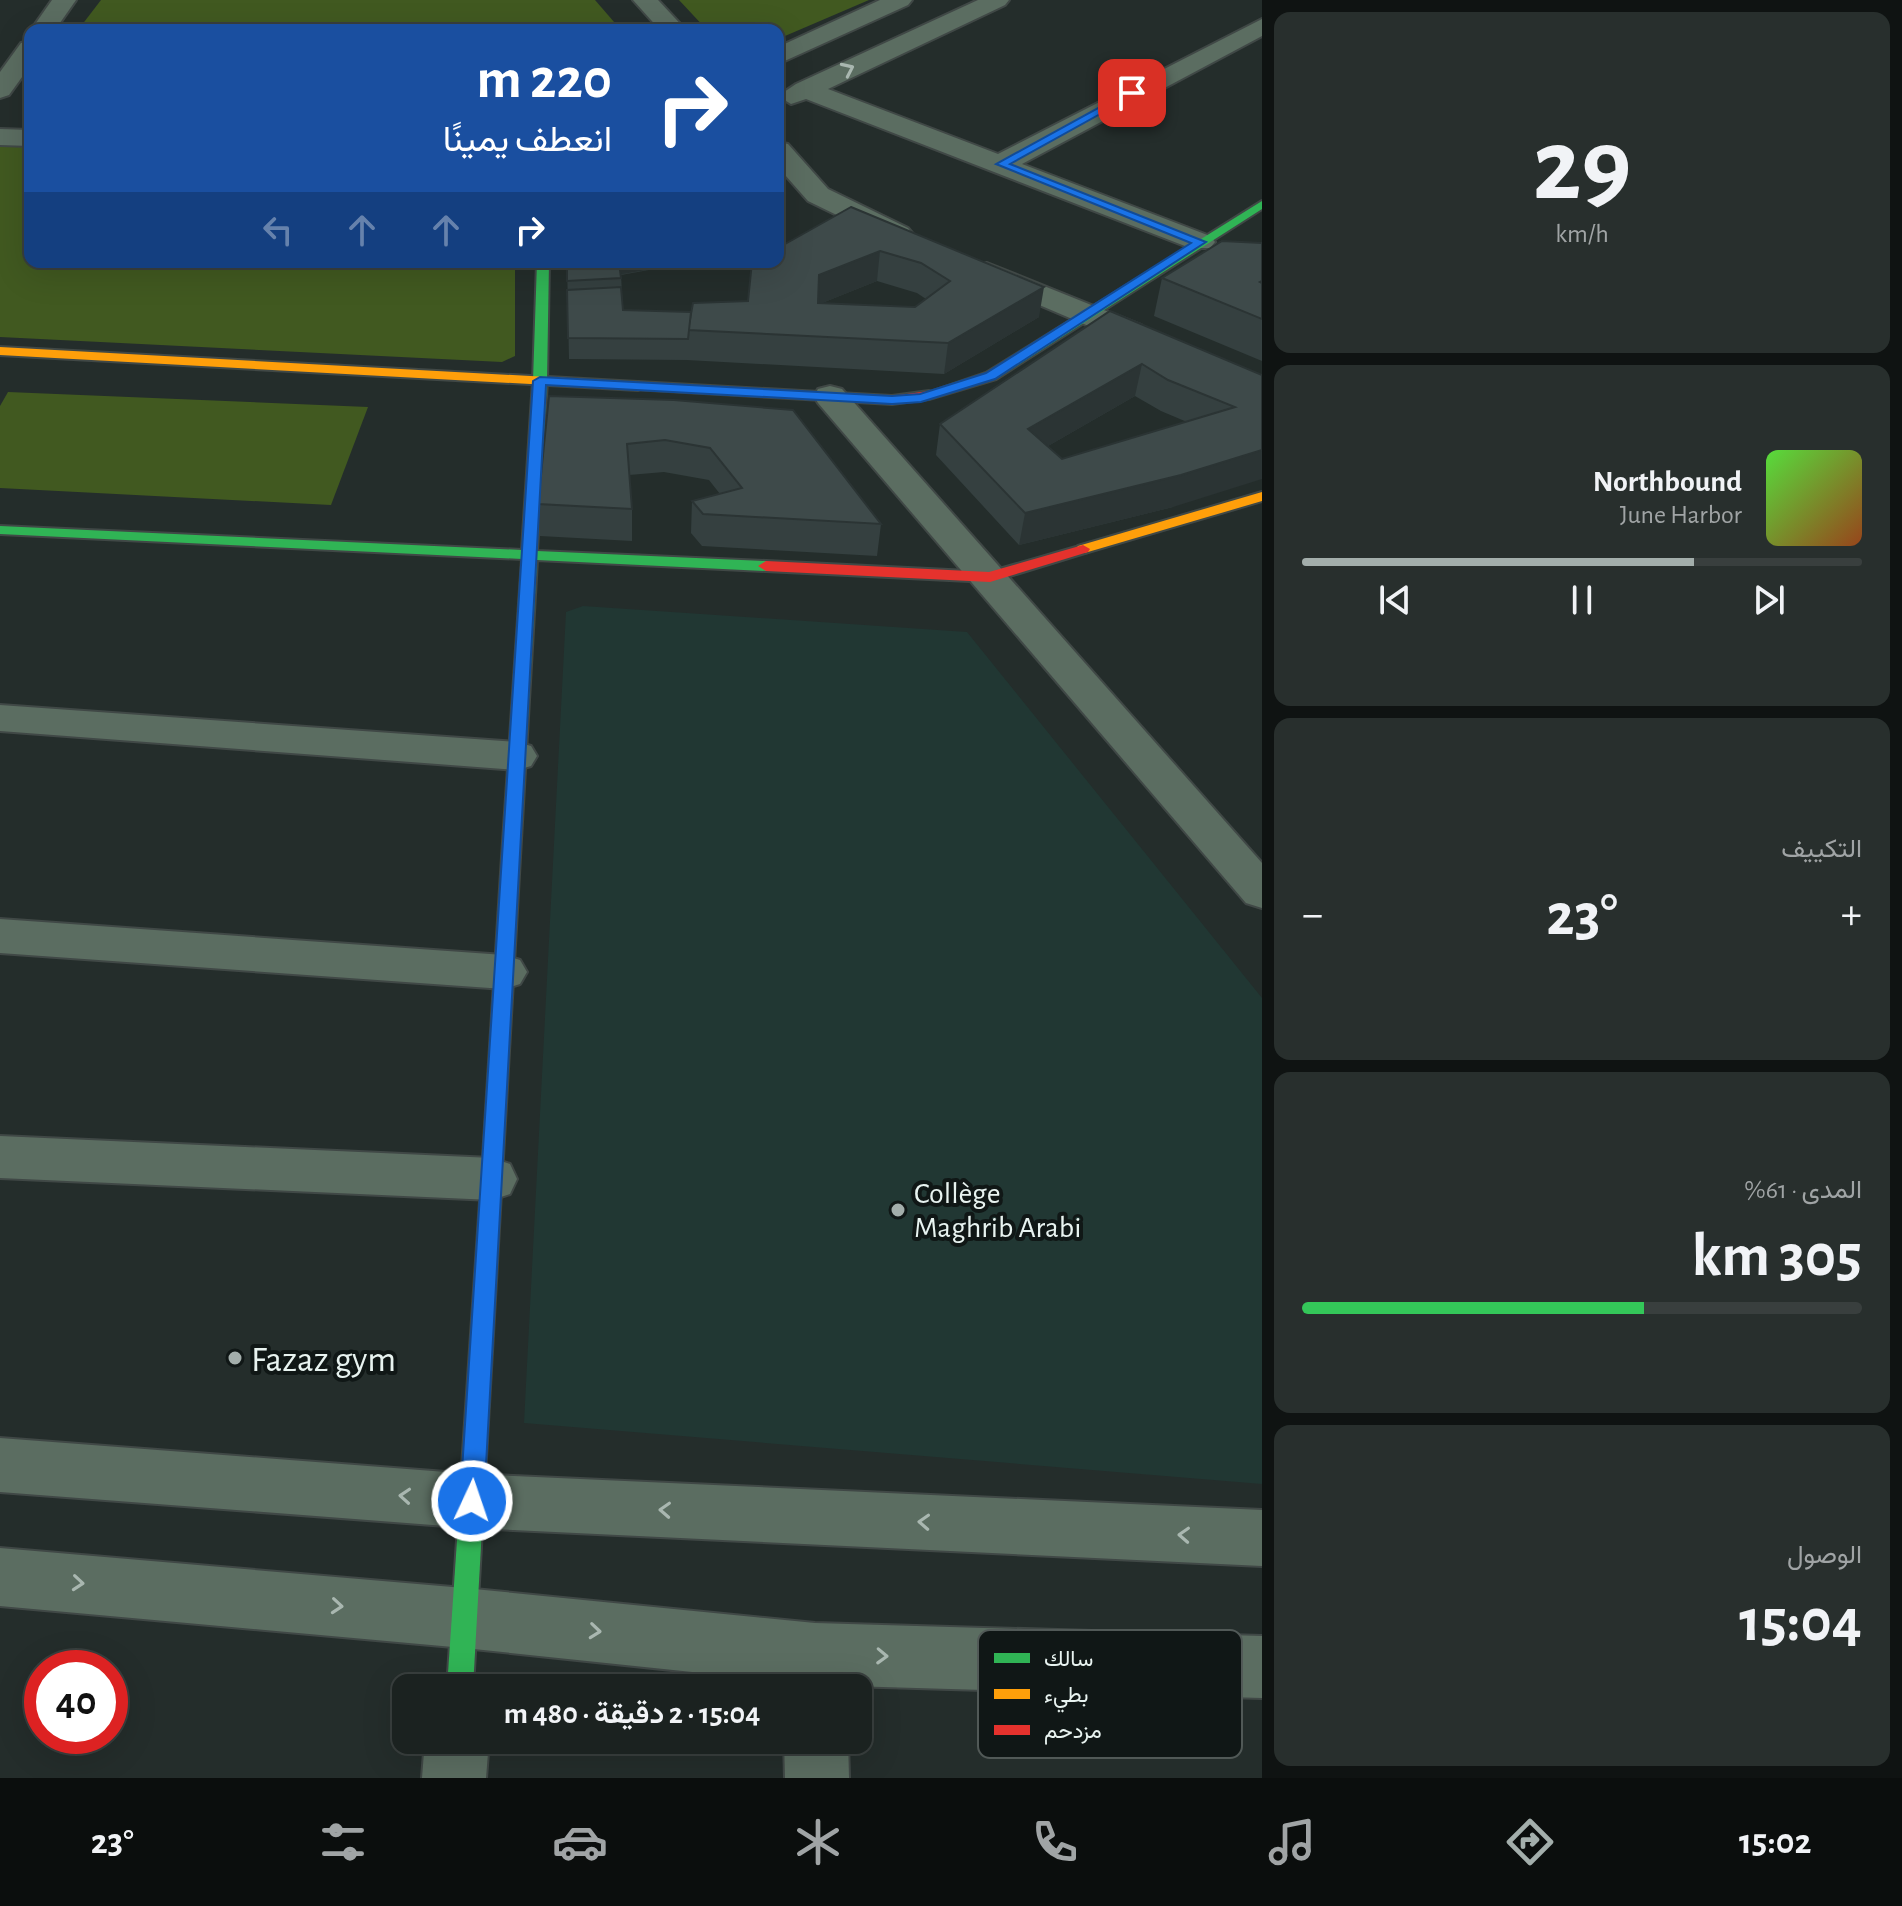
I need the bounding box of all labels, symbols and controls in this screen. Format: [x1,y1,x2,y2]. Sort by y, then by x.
text: 220 m [476,52,612,108]
icon: right [640,56,744,160]
pin [1098,59,1166,127]
one-way arrow [840,63,855,79]
icon: arrive [1110,71,1154,115]
text: 29 [1532,115,1632,219]
text: انعطف يمينًا [443,122,612,158]
icon: left [256,208,300,252]
icon: ahead [340,208,384,252]
icon: ahead [424,208,468,252]
icon: right [508,208,552,252]
text: km/h [1555,221,1609,247]
text: Northbound [1593,467,1742,497]
text: June Harbor [1620,502,1742,528]
icon: previous [1373,578,1417,622]
icon: pause [1560,578,1604,622]
icon: next [1747,578,1791,622]
text: التكييف [1781,836,1862,862]
text: 23° [1546,886,1618,946]
text: − [1302,893,1323,937]
text: + [1841,893,1862,937]
text: المدى · 61% [1744,1177,1862,1203]
place label: Collège Maghrib Arabi [914,1179,1081,1243]
marker: Collège Maghrib Arabi [889,1201,907,1219]
text: 305 km [1692,1227,1862,1287]
place label: Fazaz gym [251,1342,396,1378]
marker: Fazaz gym [226,1349,244,1367]
position arrow [430,1459,514,1543]
one-way arrow [398,1488,411,1505]
one-way arrow [658,1502,671,1519]
one-way arrow [917,1514,930,1531]
one-way arrow [1177,1526,1190,1543]
text: الوصول [1787,1542,1862,1568]
one-way arrow [72,1575,85,1592]
text: 15:04 [1739,1592,1862,1652]
one-way arrow [331,1598,344,1615]
one-way arrow [589,1623,602,1640]
legend [978,1630,1242,1758]
one-way arrow [876,1648,889,1665]
text: سالك [1044,1648,1093,1670]
speed limit sign: 40 [24,1650,128,1754]
text: بطيء [1044,1684,1089,1713]
text: 15:04 · 2 دقيقة · 480 m [504,1699,760,1729]
text: مزدحم [1044,1720,1102,1745]
icon: filters [315,1814,371,1870]
icon: car [552,1814,608,1870]
icon: climate [790,1814,846,1870]
icon: phone [1027,1814,1083,1870]
icon: music [1264,1814,1320,1870]
icon: directions [1502,1814,1558,1870]
text: 23° [91,1824,134,1860]
text: 15:02 [1739,1824,1811,1860]

